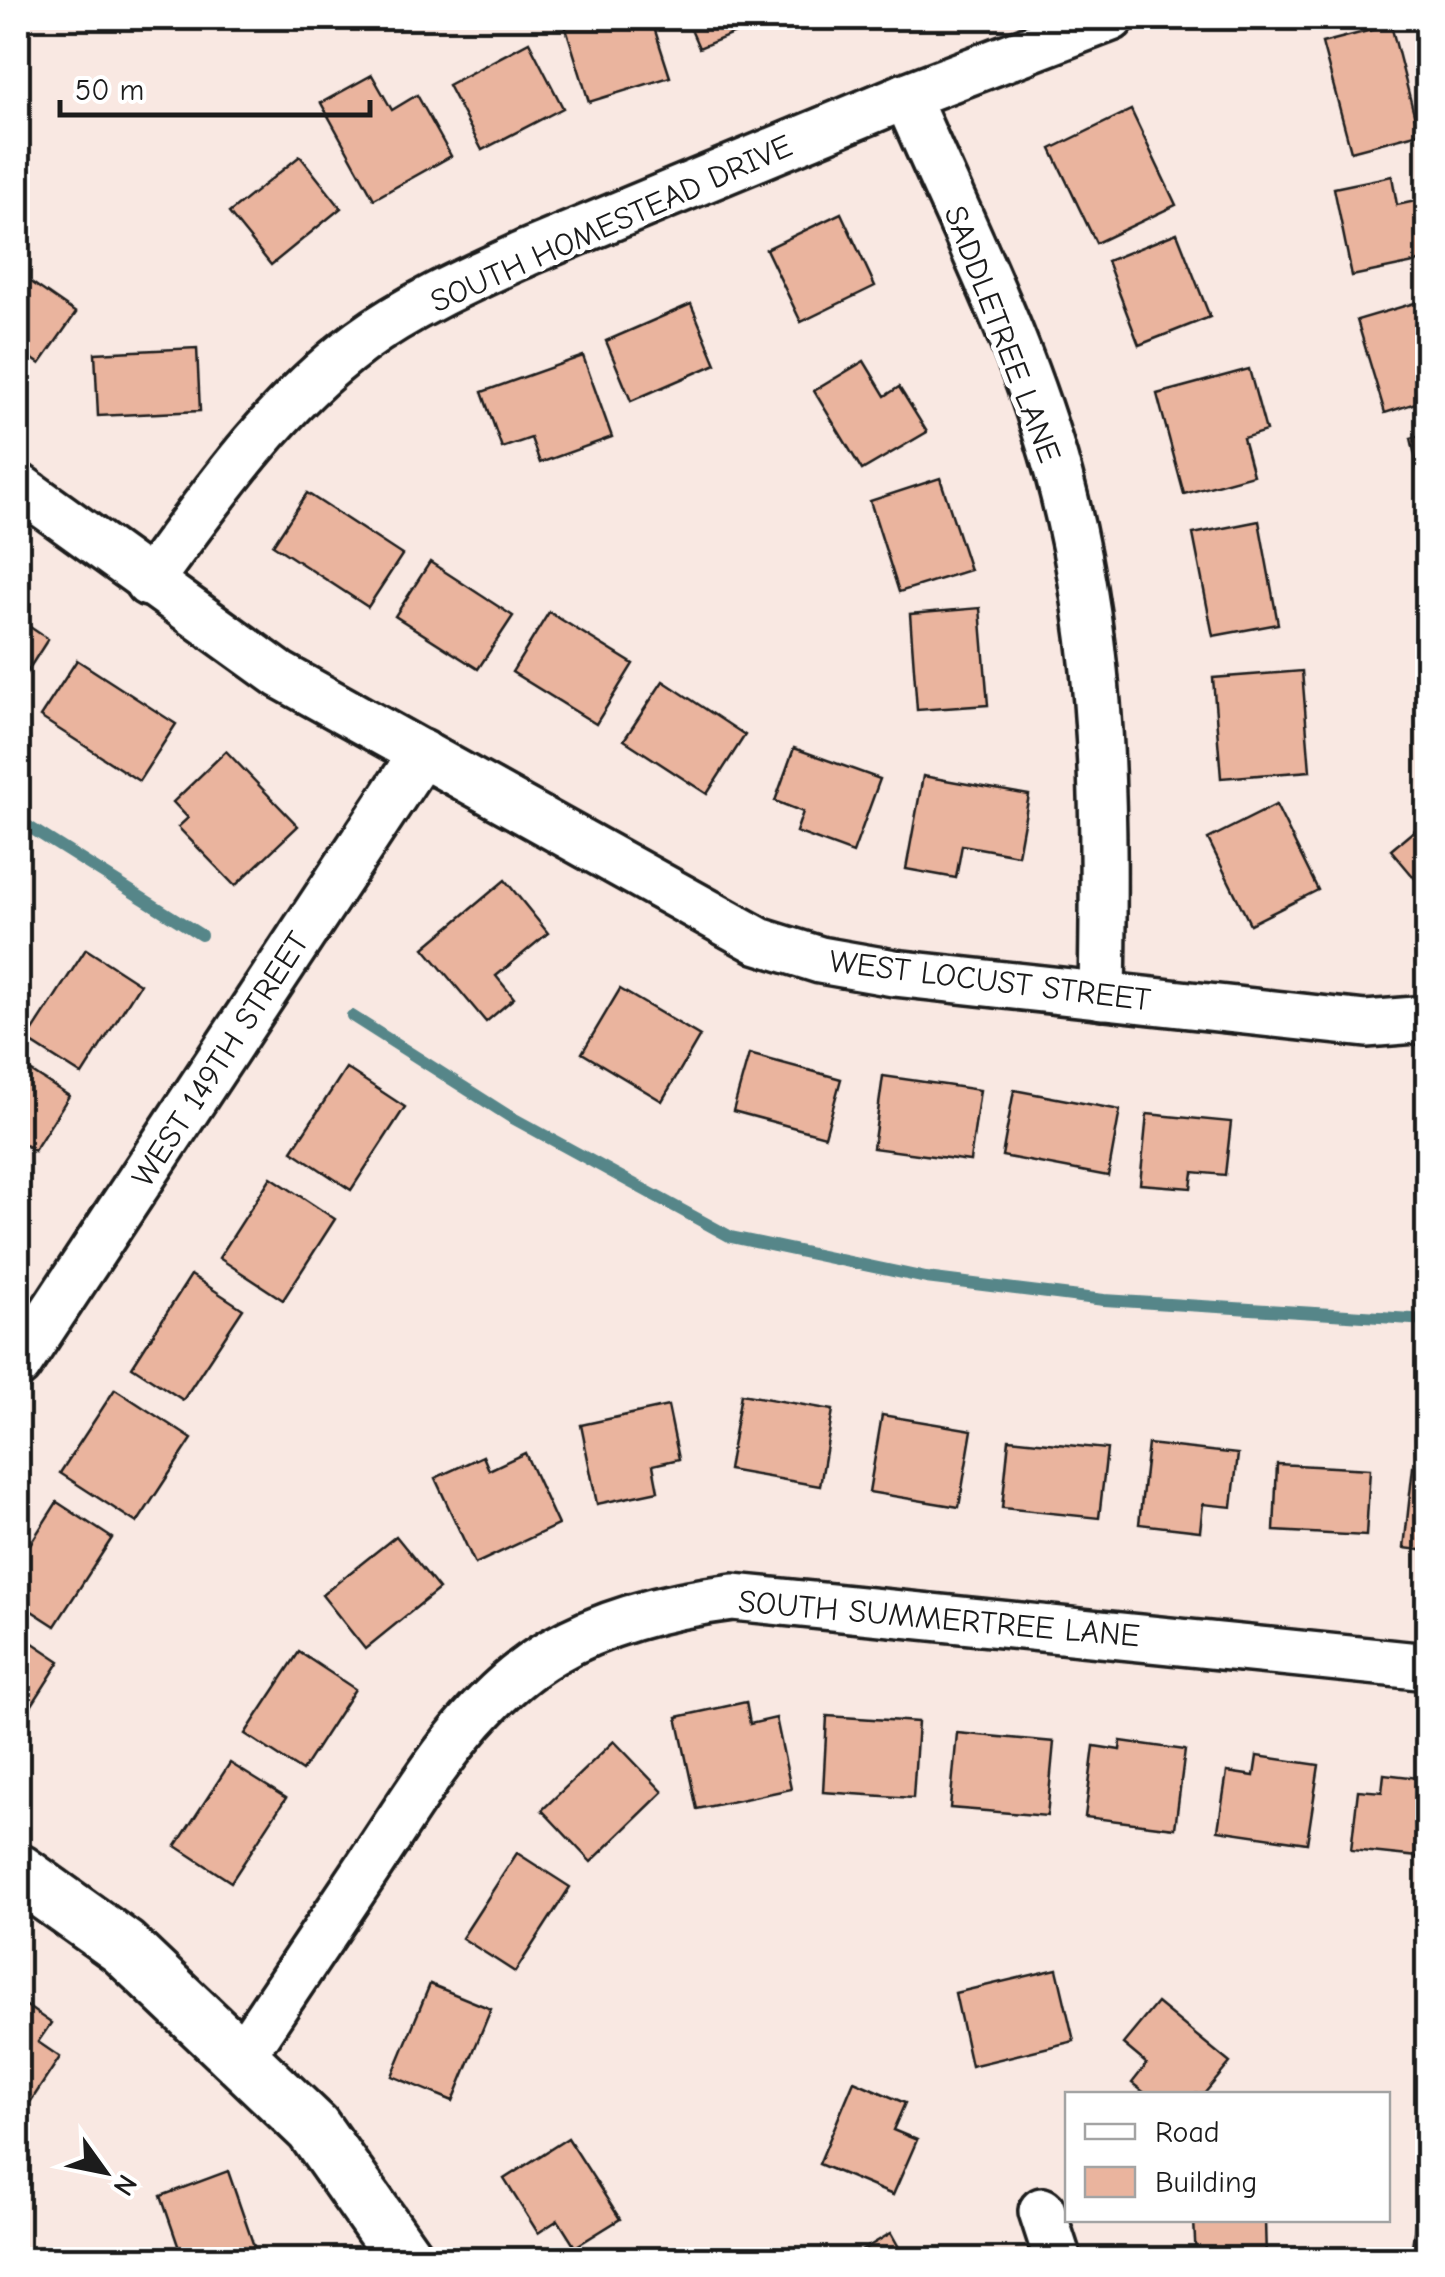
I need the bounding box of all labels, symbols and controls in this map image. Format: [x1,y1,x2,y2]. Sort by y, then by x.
scale bar [60,55,370,117]
text: 50 m [75,73,144,108]
street label: SOUTH HOMESTEAD DRIVE [425,127,798,320]
street label: SADDLETREE LANE [937,201,1069,468]
street label: WEST 149TH STREET [124,925,317,1194]
street label: WEST LOCUST STREET [827,942,1153,1019]
street label: SOUTH SUMMERTREE LANE [737,1583,1141,1654]
legend [1065,2092,1390,2222]
text: Road [1155,2115,1220,2150]
north arrow [55,2122,155,2222]
text: Building [1155,2165,1258,2200]
text: N [107,2169,144,2201]

